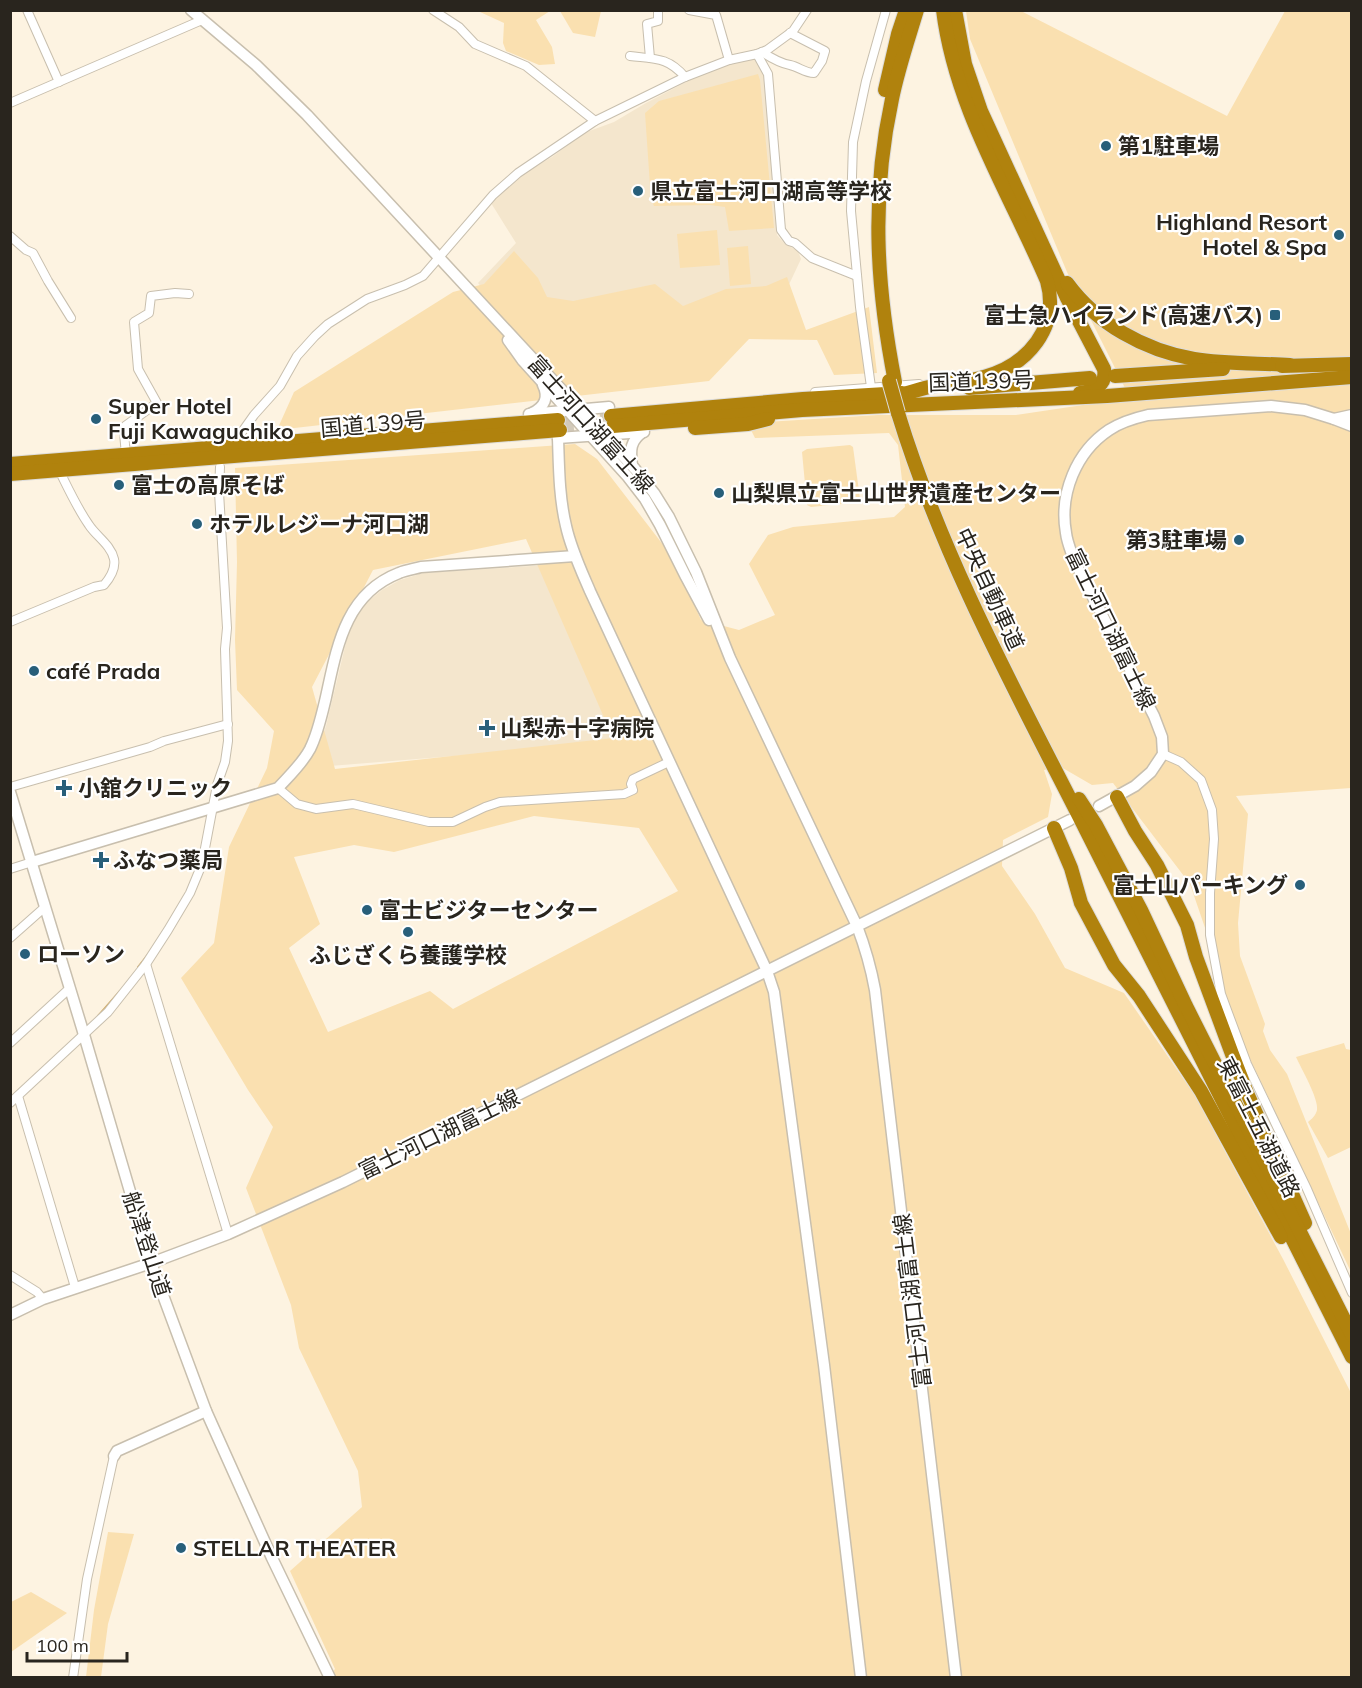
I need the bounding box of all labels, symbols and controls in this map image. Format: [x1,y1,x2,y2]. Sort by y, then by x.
place label: 第1駐車場 [1118,132,1219,160]
marker: 第1駐車場 [1099,139,1113,153]
place label: 県立富士河口湖高等学校 [650,177,892,205]
marker: 県立富士河口湖高等学校 [631,184,645,198]
place label: Highland Resort Hotel & Spa [1156,208,1327,261]
marker: Highland Resort Hotel & Spa [1332,228,1346,242]
place label: 富士急ハイランド(高速バス) [984,301,1263,329]
marker: 富士急ハイランド(高速バス) [1268,308,1282,322]
street label: 富士河口湖富士線 [522,349,660,499]
street label: 国道139号 [928,365,1034,397]
place label: Super Hotel Fuji Kawaguchiko [108,392,294,445]
street label: 国道139号 [319,405,427,443]
marker: Super Hotel Fuji Kawaguchiko [89,412,103,426]
place label: 富士の高原そば [131,471,285,499]
marker: 富士の高原そば [112,478,126,492]
place label: 山梨県立富士山世界遺産センター [731,479,1061,507]
marker: 山梨県立富士山世界遺産センター [712,486,726,500]
place label: ホテルレジーナ河口湖 [209,510,429,538]
marker: ホテルレジーナ河口湖 [190,517,204,531]
street label: 中央自動車道 [949,523,1031,655]
place label: 第3駐車場 [1126,526,1227,554]
marker: 第3駐車場 [1232,533,1246,547]
street label: 富士河口湖富士線 [1060,544,1162,714]
place label: café Prada [46,657,160,685]
marker: café Prada [27,664,41,678]
place label: 山梨赤十字病院 [500,714,654,742]
marker: 山梨赤十字病院 [478,719,496,737]
place label: 小舘クリニック [78,774,232,802]
marker: 小舘クリニック [55,779,73,797]
place label: ふなつ薬局 [113,846,223,874]
marker: ふなつ薬局 [94,853,108,867]
place label: 富士山パーキング [1113,871,1288,899]
marker: 富士山パーキング [1293,878,1307,892]
place label: 富士ビジターセンター [379,896,599,924]
marker: 富士ビジターセンター [360,903,374,917]
marker: ふじざくら養護学校 [401,925,415,939]
place label: ローソン [37,940,125,968]
place label: ふじざくら養護学校 [309,941,507,969]
marker: ローソン [18,947,32,961]
street label: 東富士五湖道路 [1212,1052,1306,1202]
street label: 富士河口湖富士線 [354,1083,524,1185]
street label: 船津登山道 [117,1187,177,1301]
street label: 富士河口湖富士線 [887,1212,937,1390]
place label: STELLAR THEATER [193,1534,396,1562]
marker: STELLAR THEATER [174,1541,188,1555]
scale bar [27,1625,128,1663]
text: 100 m [36,1634,89,1657]

